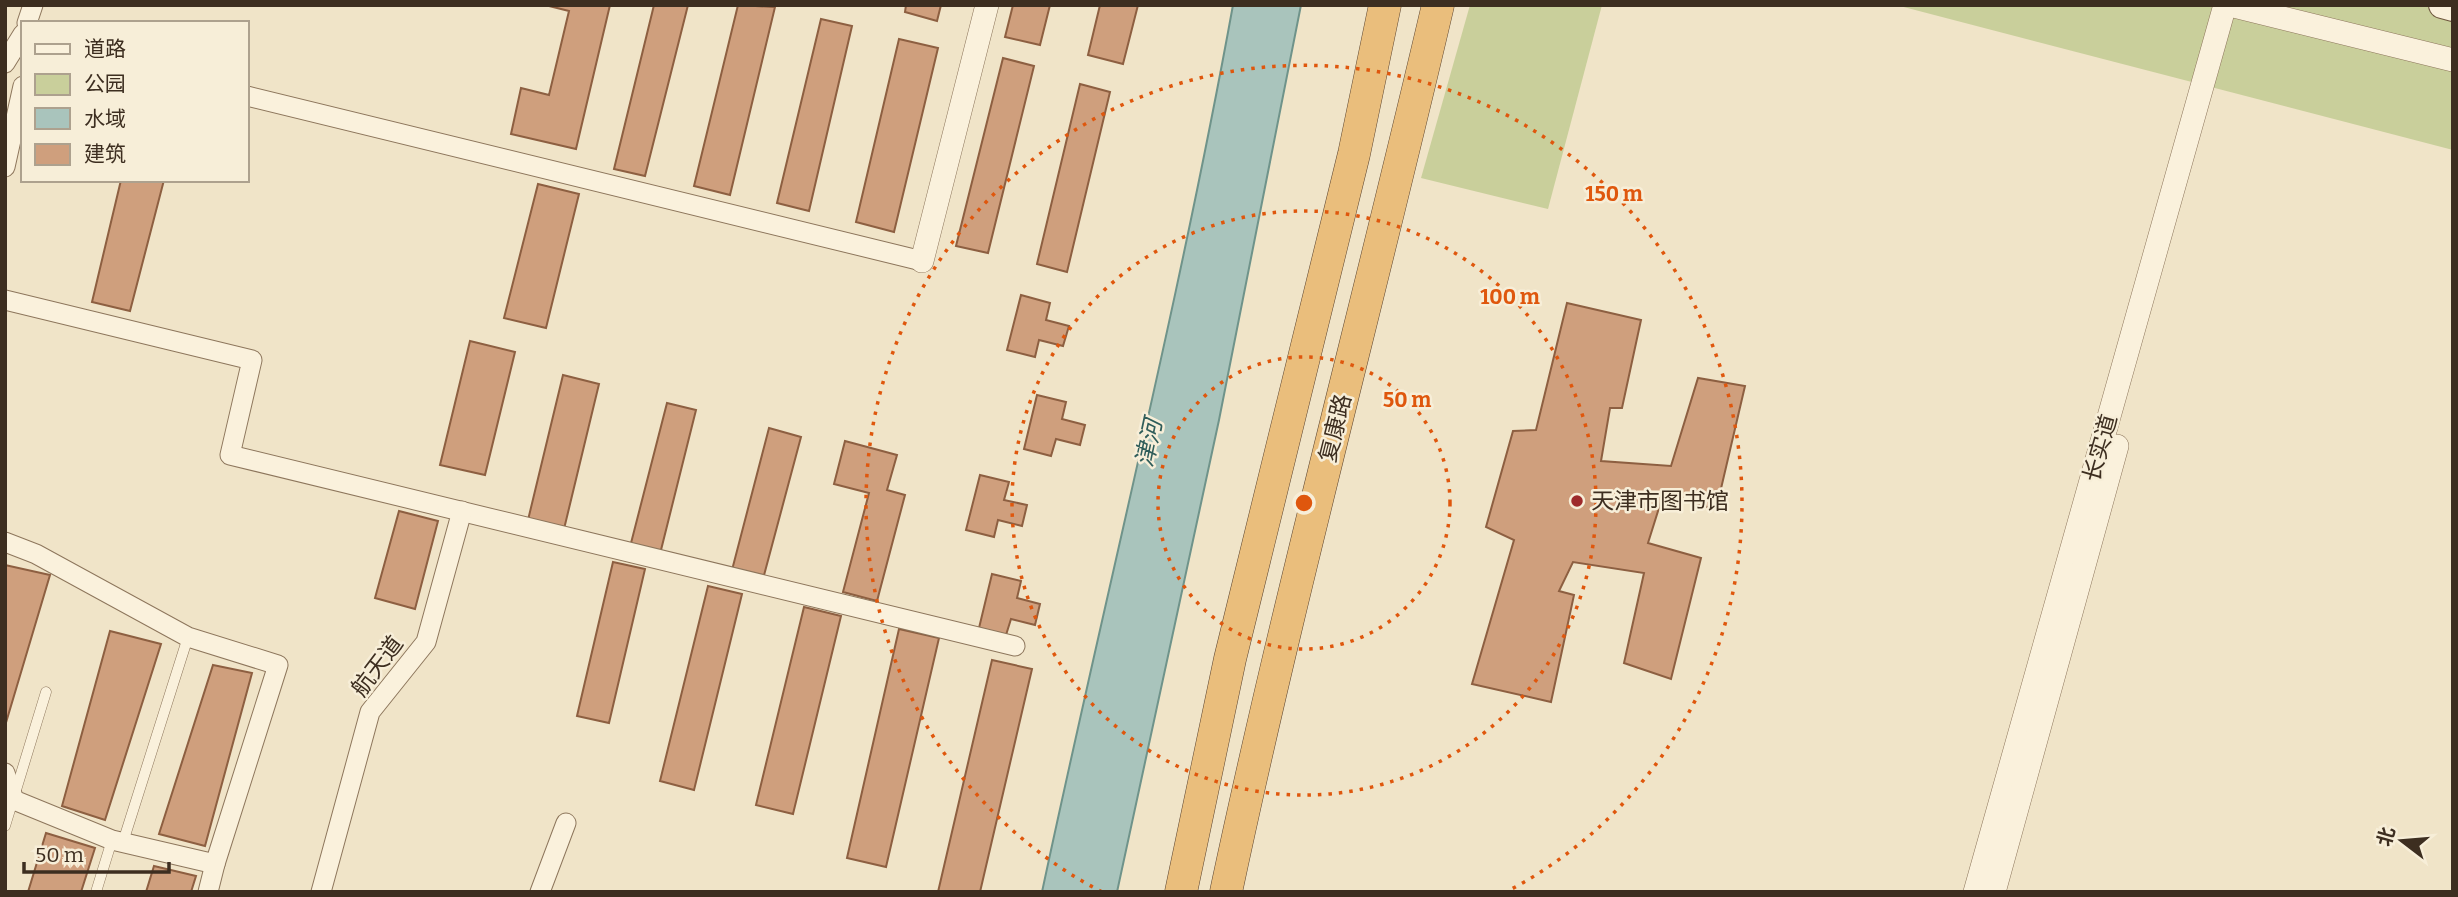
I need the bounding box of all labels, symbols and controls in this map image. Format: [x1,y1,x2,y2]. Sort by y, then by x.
legend [21,21,248,182]
text: 道路 [84,36,126,62]
text: 公园 [84,71,126,97]
text: 水域 [84,106,126,132]
text: 建筑 [84,141,126,167]
text: 150 m [1585,181,1643,207]
text: 100 m [1480,284,1540,310]
text: 50 m [1383,387,1431,413]
street label: 复康路 [1313,391,1357,465]
street label: 长实道 [2077,411,2123,485]
water label: 津河 [1130,413,1169,469]
place label: 天津市图书馆 [1591,487,1729,515]
centre of rings [1292,491,1316,515]
marker: 天津市图书馆 [1569,493,1585,509]
street label: 航天道 [345,630,409,702]
north arrow [2367,806,2437,876]
text: 北 [2372,824,2400,849]
scale bar [24,830,170,874]
text: 50 m [35,842,84,868]

